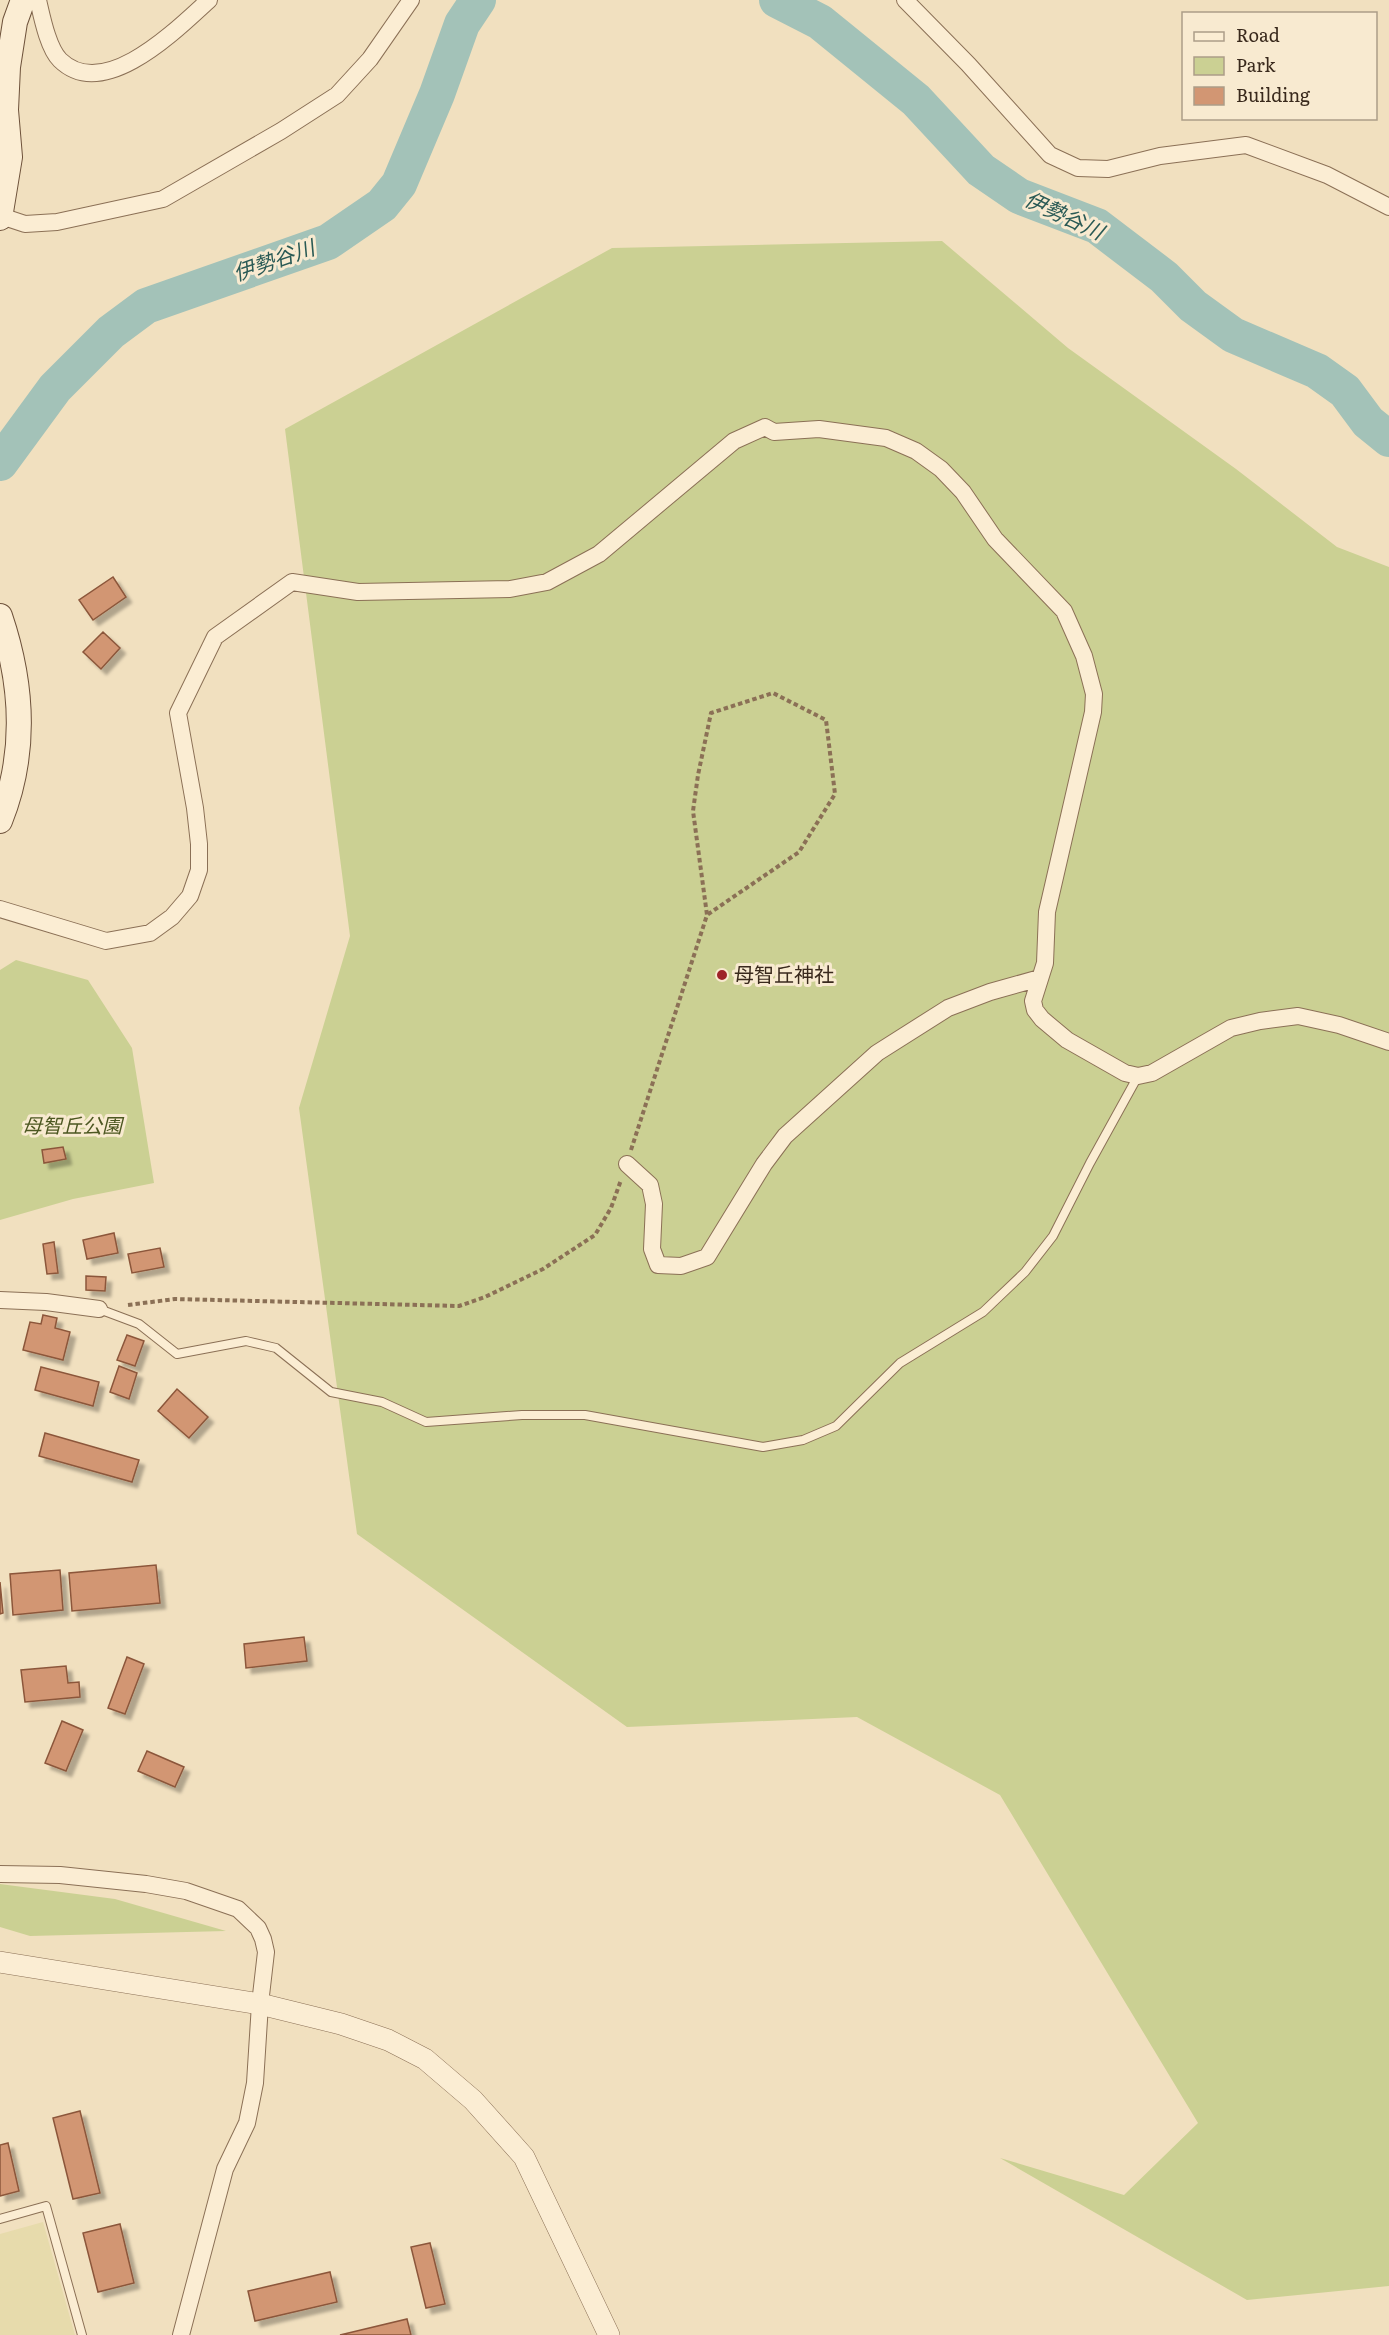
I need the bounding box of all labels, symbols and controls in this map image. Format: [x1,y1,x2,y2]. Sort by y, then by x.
legend [1182,12,1377,120]
text: Road [1236,21,1280,48]
text: Park [1236,51,1277,78]
text: Building [1236,81,1311,108]
water label: 伊勢谷川 [1020,182,1111,246]
water label: 伊勢谷川 [228,230,320,287]
place label: 母智丘神社 [734,958,834,988]
marker: 母智丘神社 [715,968,729,982]
park label: 母智丘公園 [22,1109,125,1139]

